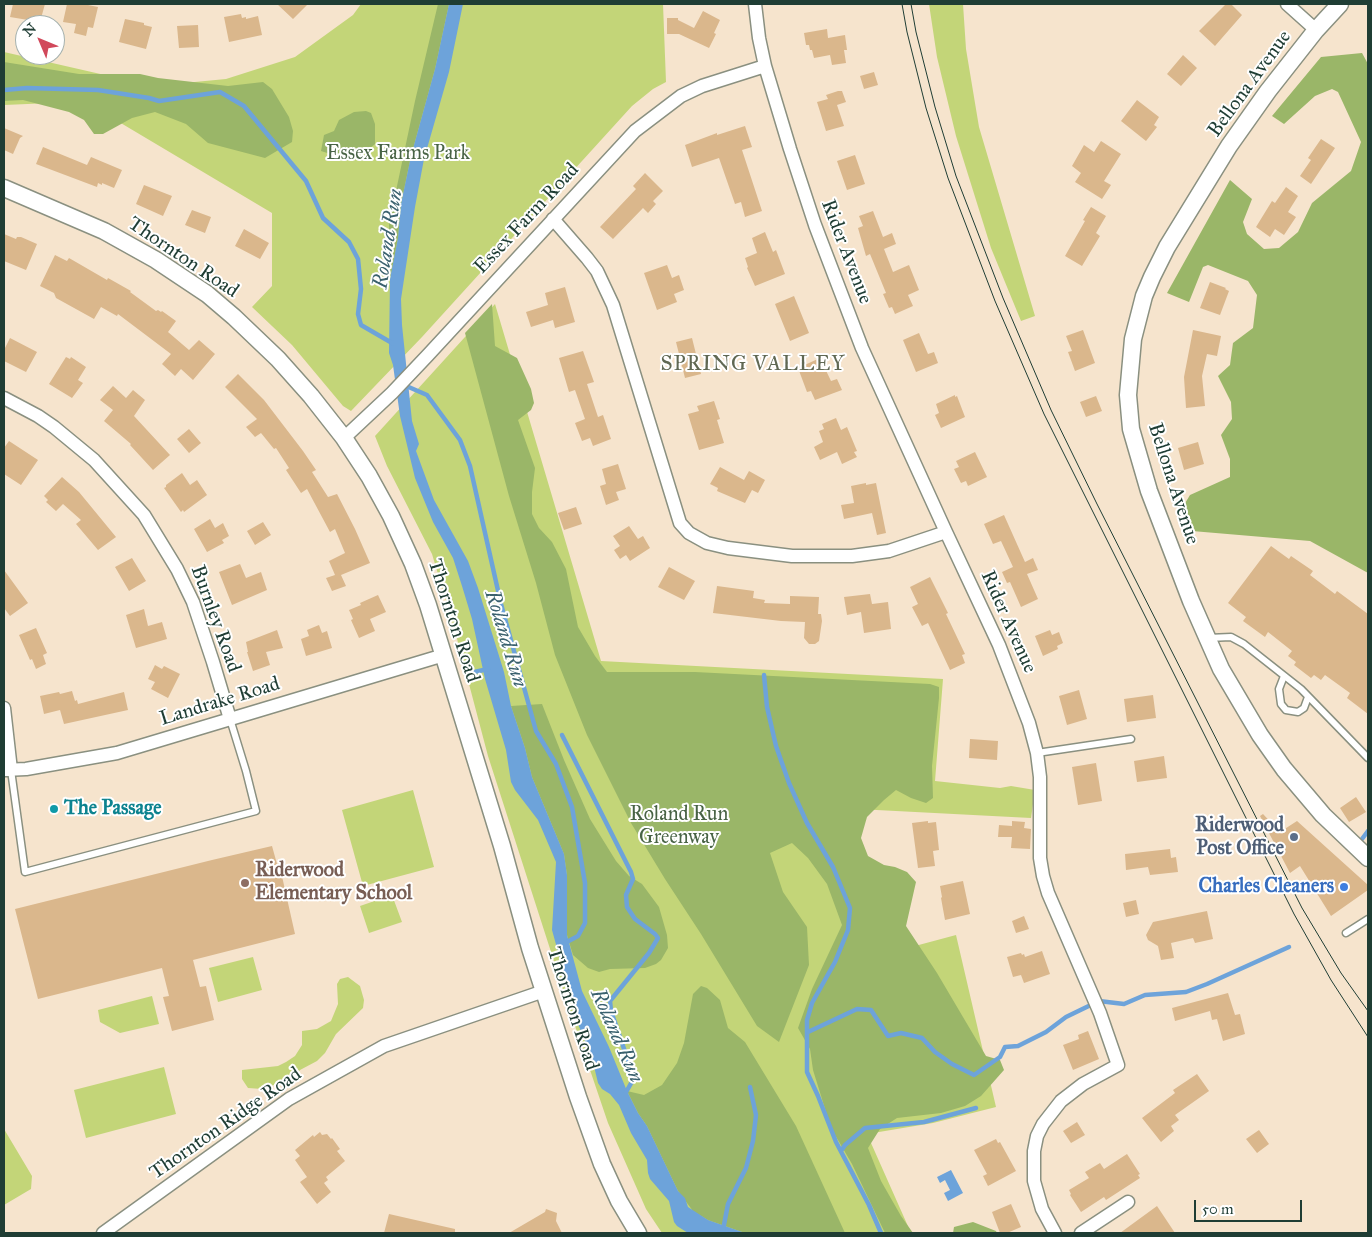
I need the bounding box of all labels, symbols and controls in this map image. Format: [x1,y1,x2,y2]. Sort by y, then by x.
north arrow [15,15,65,65]
text: N [20,20,40,40]
street label: Bellona Avenue [1203,26,1297,142]
park label: Essex Farms Park [326,142,470,166]
street label: Essex Farm Road [470,159,584,279]
water label: Roland Run [369,187,409,291]
street label: Rider Avenue [815,196,877,308]
street label: Thornton Road [123,212,243,304]
district label: SPRING VALLEY [659,352,847,378]
street label: Bellona Avenue [1142,420,1204,548]
street label: Thornton Road [422,556,484,686]
street label: Burnley Road [185,562,245,676]
street label: Rider Avenue [975,567,1041,677]
water label: Roland Run [478,587,532,691]
street label: Landrake Road [157,672,283,732]
place label: The Passage [64,797,162,821]
marker: The Passage [48,803,60,815]
park label: Roland Run Greenway [630,803,728,850]
place label: Riderwood Post Office [1195,814,1284,861]
marker: Riderwood Post Office [1288,831,1300,843]
place label: Riderwood Elementary School [255,859,412,906]
place label: Charles Cleaners [1198,875,1334,899]
marker: Riderwood Elementary School [239,877,251,889]
marker: Charles Cleaners [1338,881,1350,893]
street label: Thornton Road [541,944,603,1074]
water label: Roland Run [584,985,648,1087]
street label: Thornton Ridge Road [146,1063,306,1185]
scale bar [1197,1190,1304,1222]
text: 50 m [1202,1200,1234,1218]

